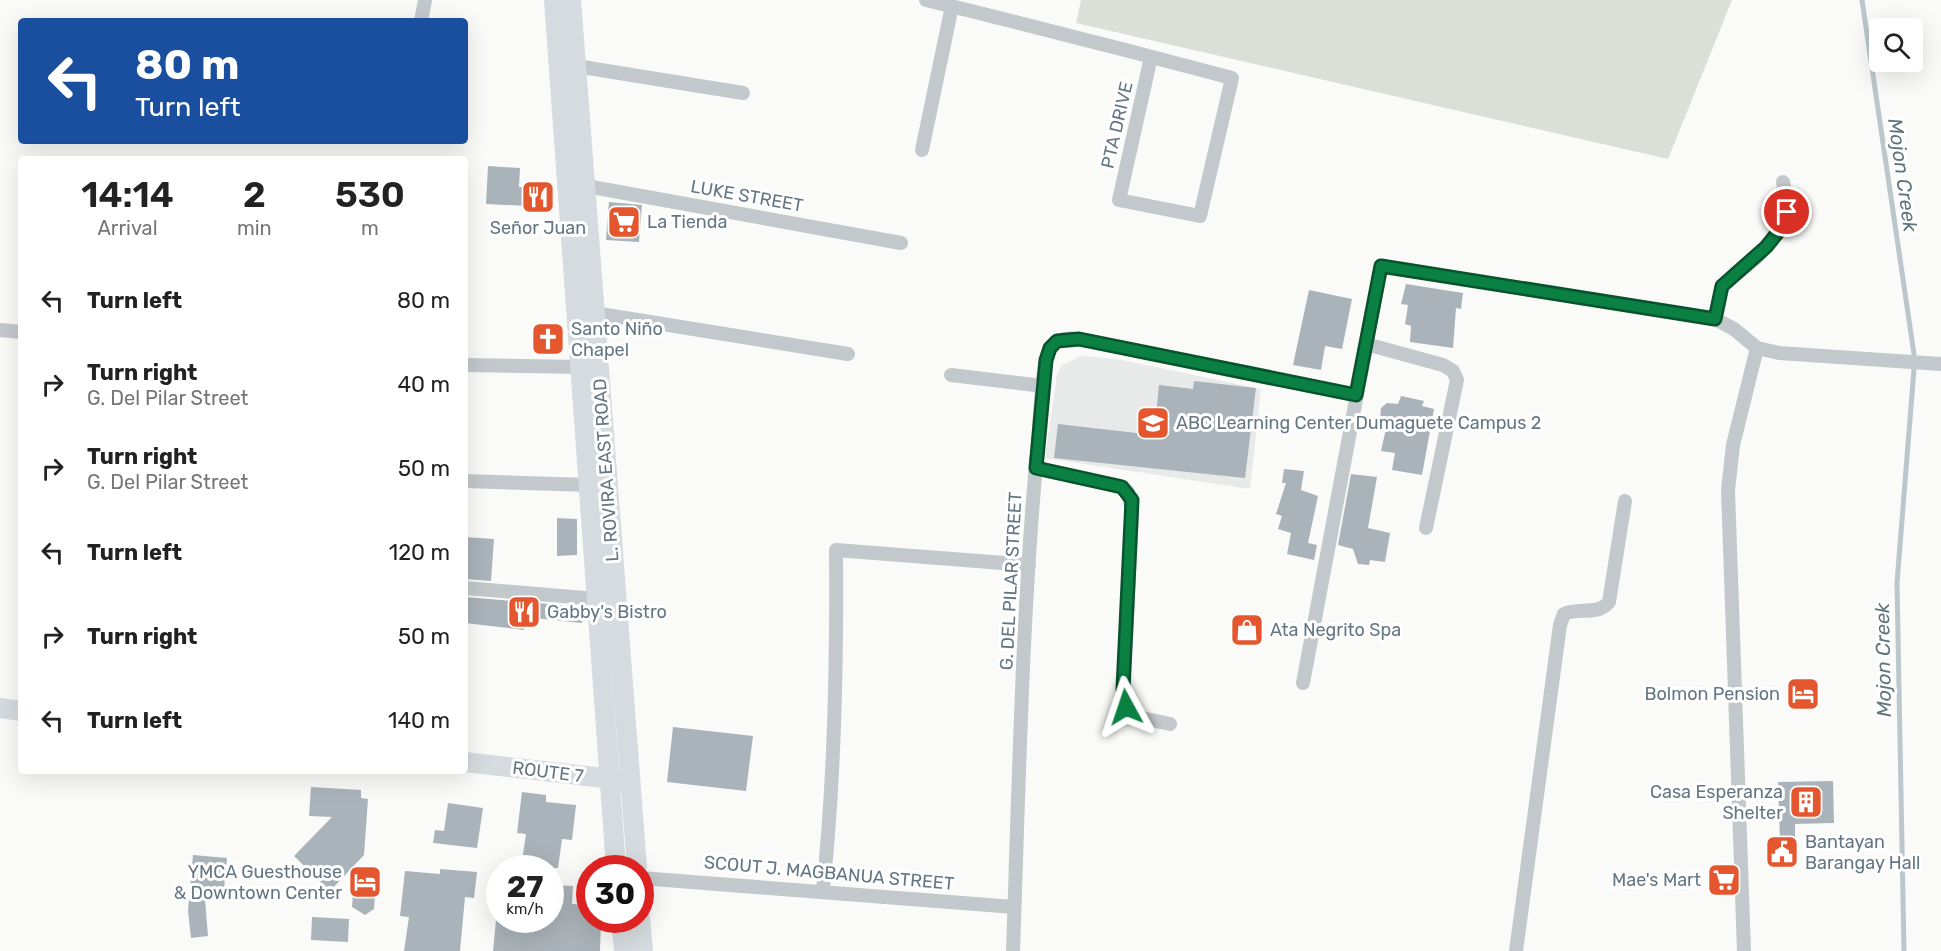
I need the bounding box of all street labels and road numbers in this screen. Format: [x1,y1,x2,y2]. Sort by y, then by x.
street label: PTA DRIVE [1096,79,1138,171]
street label: LUKE STREET [689,175,805,217]
street label: L. ROVIRA EAST ROAD [589,378,623,562]
street label: G. DEL PILAR STREET [995,491,1027,671]
street label: ROUTE 7 [511,757,585,787]
street label: SCOUT J. MAGBANUA STREET [703,851,955,895]

